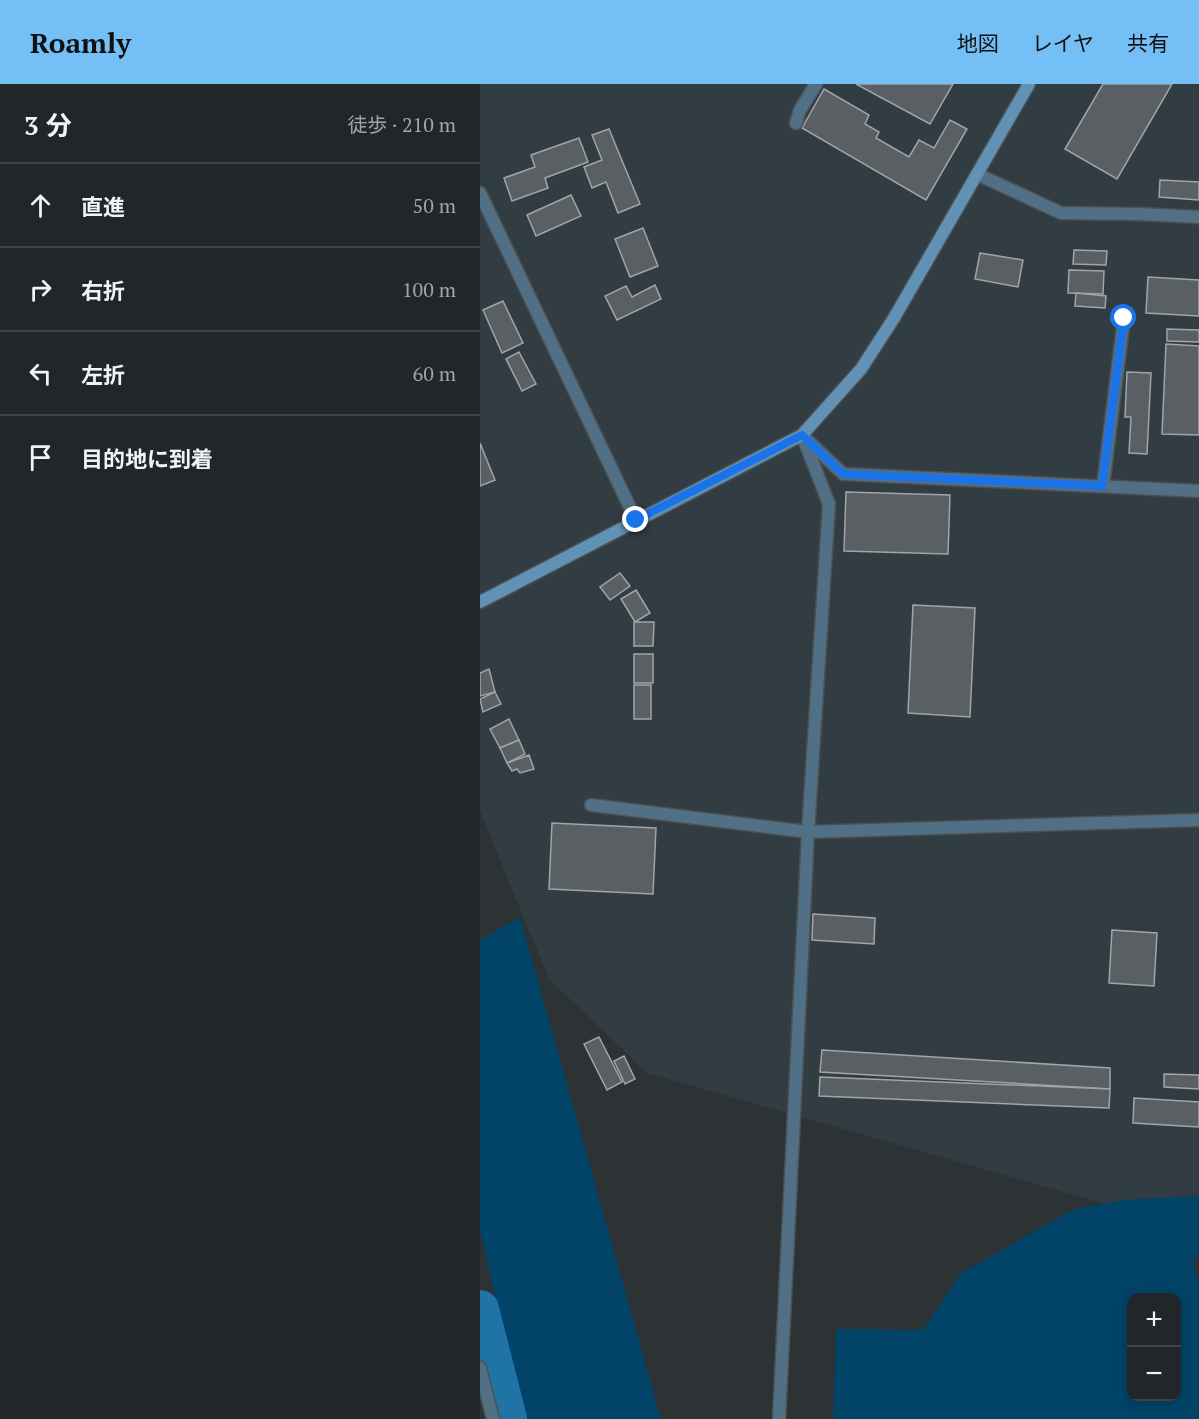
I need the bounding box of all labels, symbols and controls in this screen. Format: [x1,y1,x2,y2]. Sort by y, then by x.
text: Roamly [30,24,131,61]
text: 地図 [957,29,999,57]
text: レイヤ [1032,29,1094,57]
text: 共有 [1127,29,1169,57]
text: 3 分 [24,108,72,142]
text: 徒歩 · 210 m [347,111,456,138]
icon: ahead [24,189,57,222]
text: 直進 [81,192,125,221]
text: 50 m [413,192,456,219]
icon: right [24,273,57,306]
text: 右折 [81,276,125,305]
text: 100 m [402,276,456,303]
route start [1110,304,1136,330]
icon: left [24,357,57,390]
text: 左折 [81,360,125,389]
text: 60 m [413,360,456,387]
icon: arrive [24,441,57,474]
text: 目的地に到着 [81,444,213,473]
route end [622,506,648,532]
map controls [1127,1293,1181,1401]
button: + [1127,1293,1181,1347]
button: − [1127,1347,1181,1401]

